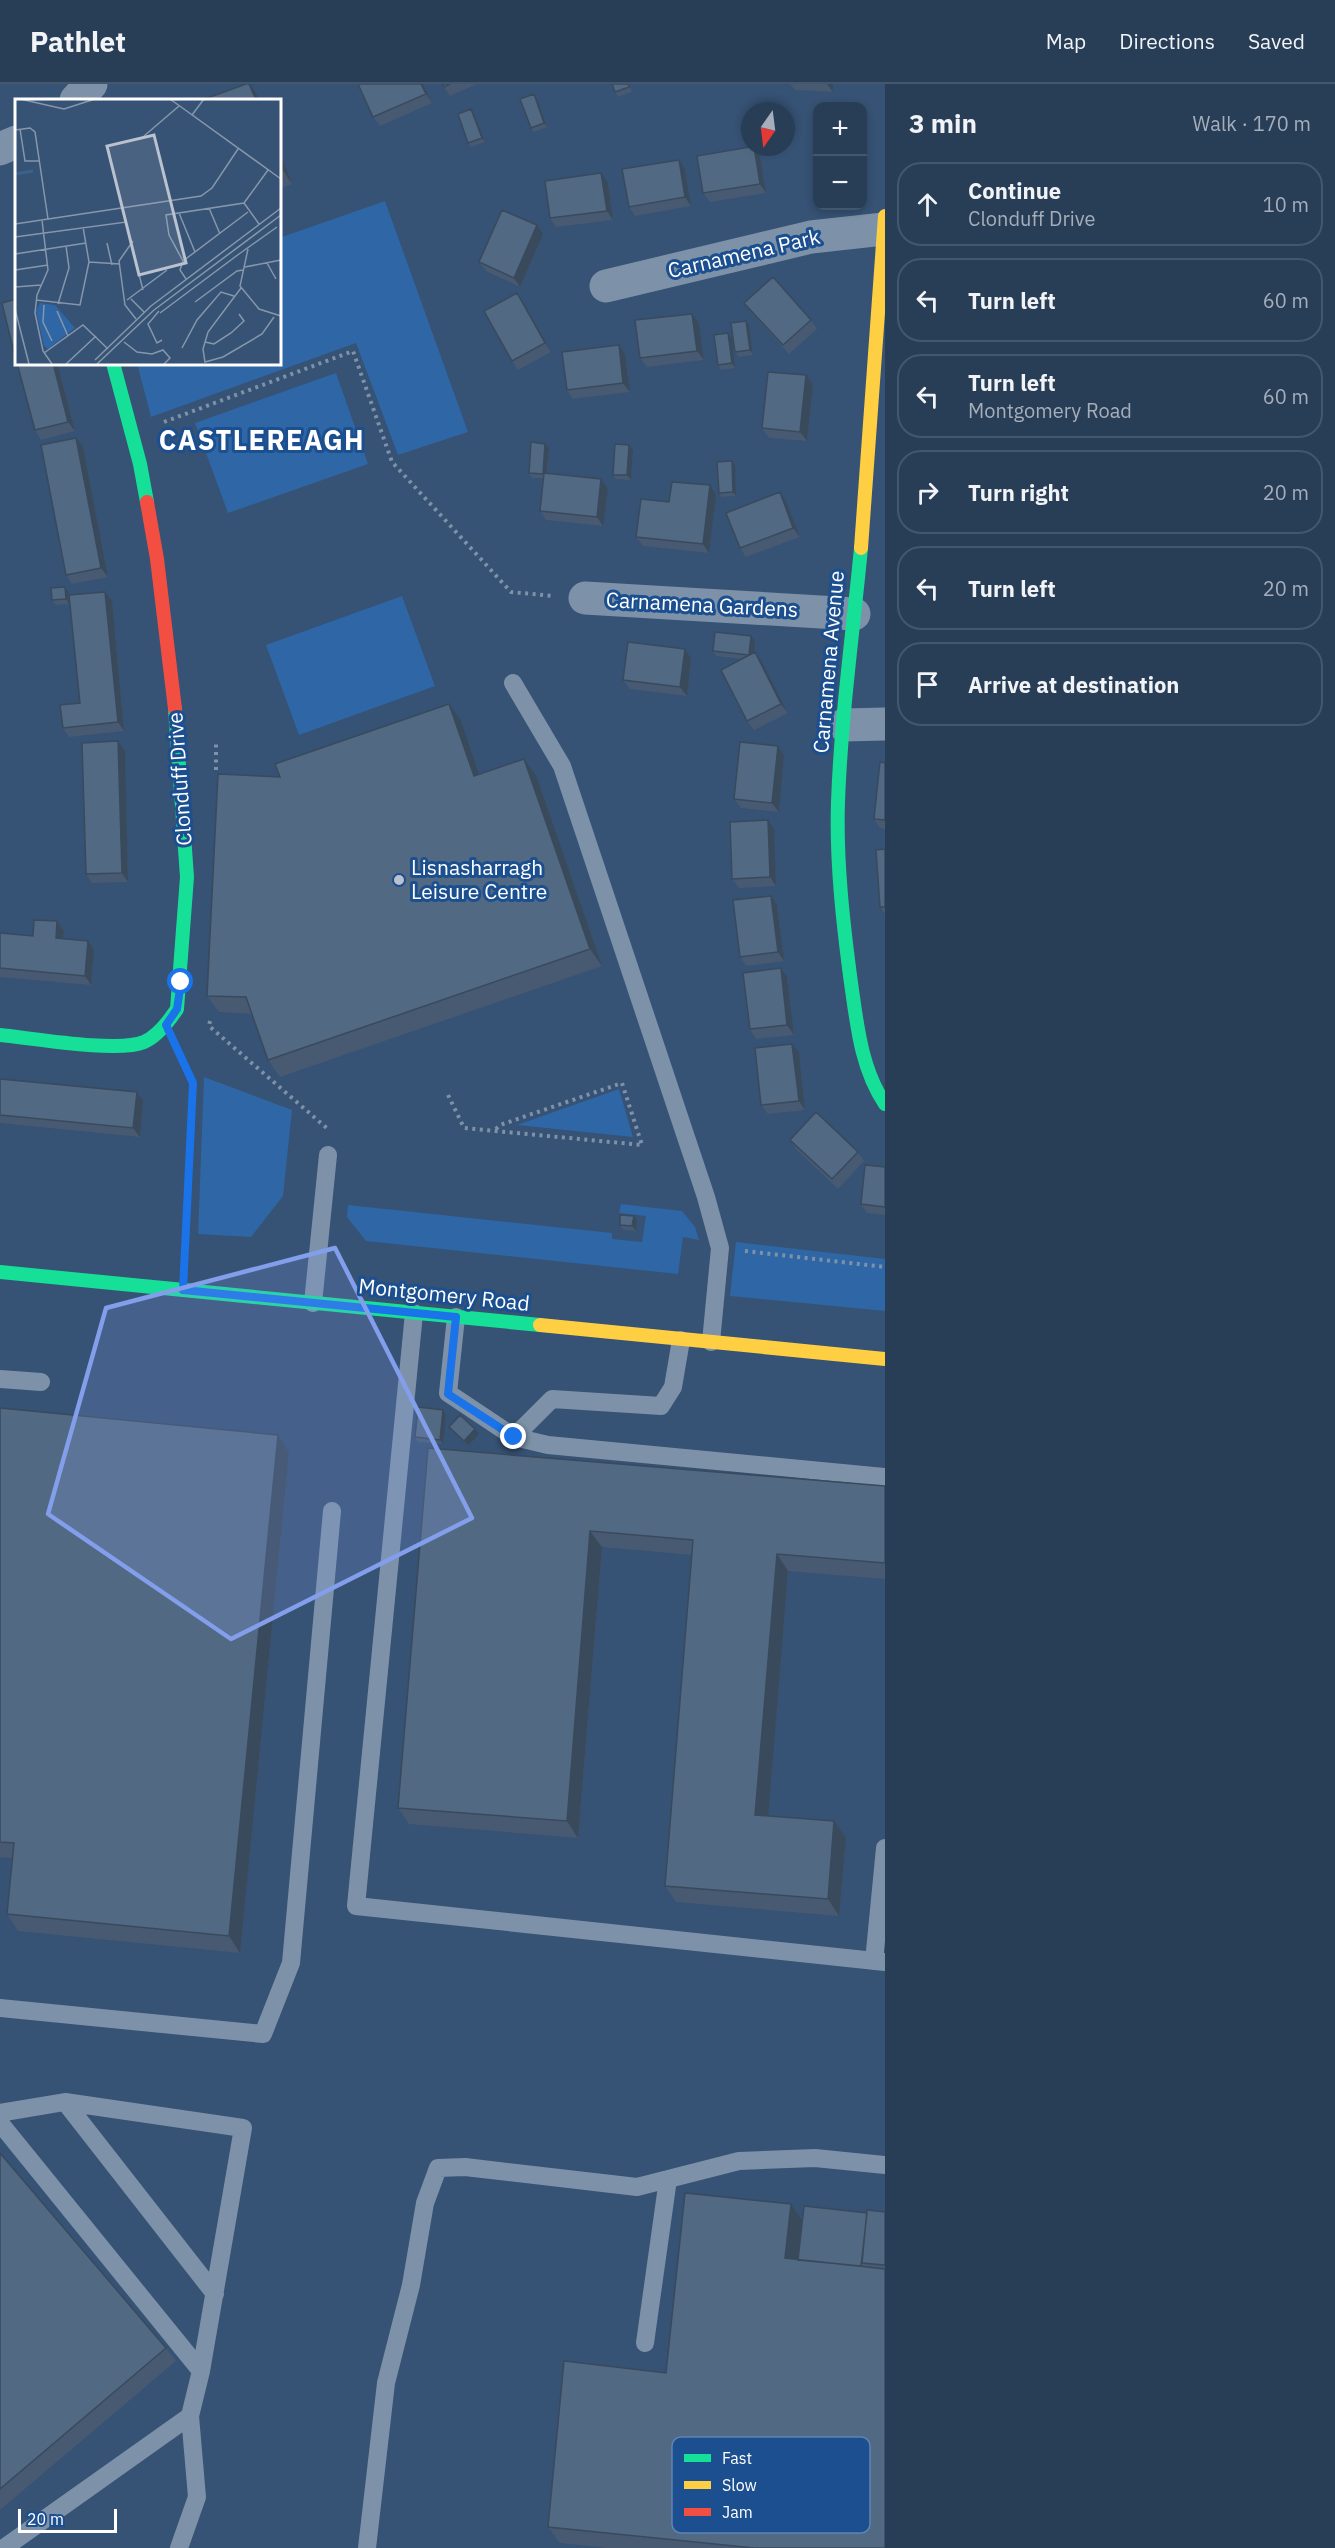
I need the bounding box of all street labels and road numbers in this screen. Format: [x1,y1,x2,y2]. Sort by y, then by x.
street label: Carnamena Park [665,222,823,284]
street label: Carnamena Avenue [806,569,850,754]
street label: Carnamena Gardens [605,585,799,623]
street label: Clonduff Drive [160,711,198,847]
street label: Montgomery Road [357,1271,531,1317]

